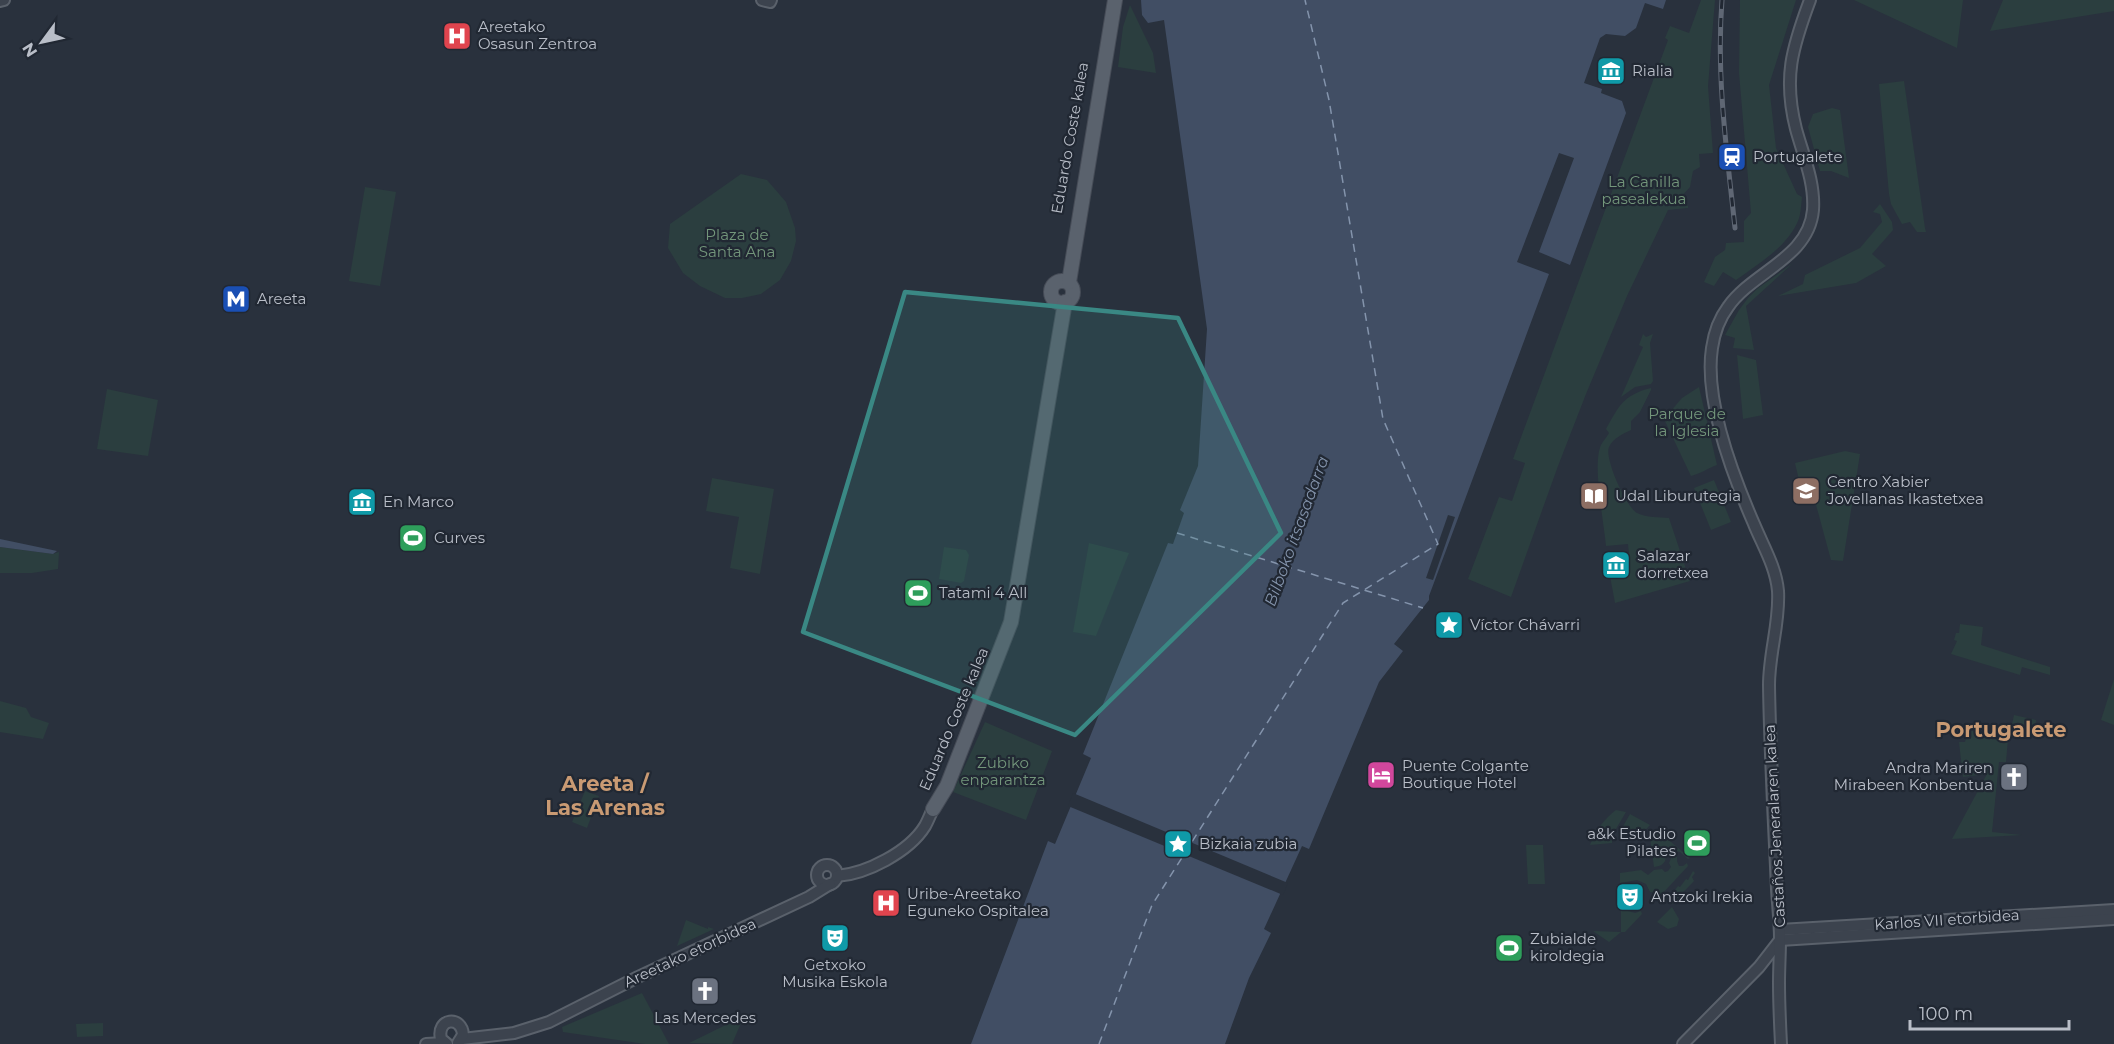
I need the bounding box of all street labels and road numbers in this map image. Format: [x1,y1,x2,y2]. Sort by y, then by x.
street label: Eduardo Coste kalea [1047,61,1092,215]
street label: Eduardo Coste kalea [915,644,992,793]
street label: Castaños Jeneralaren kalea [1760,724,1789,928]
street label: Karlos VII etorbidea [1874,905,2020,934]
street label: Areetako etorbidea [621,914,759,991]

